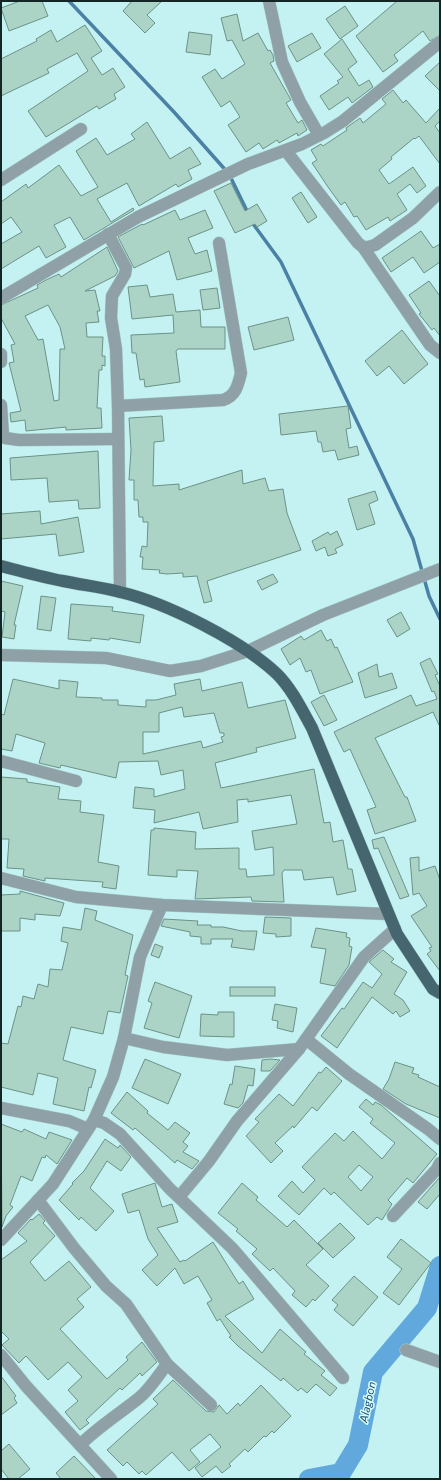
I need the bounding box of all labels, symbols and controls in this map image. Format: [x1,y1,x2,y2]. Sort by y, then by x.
water label: Alagbon [356,1380,378,1425]

